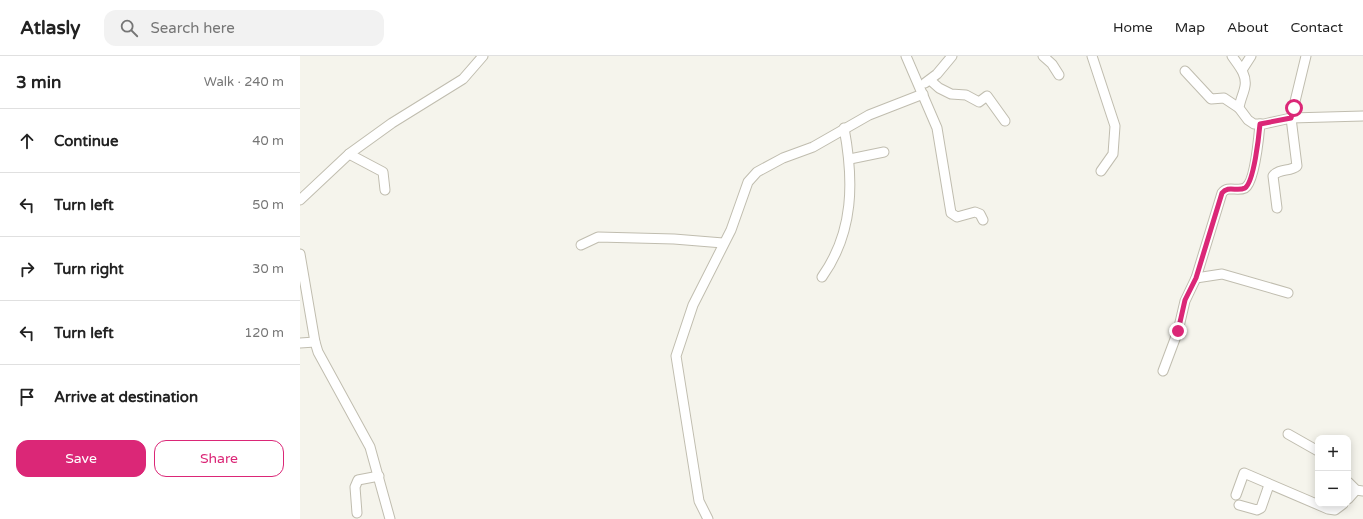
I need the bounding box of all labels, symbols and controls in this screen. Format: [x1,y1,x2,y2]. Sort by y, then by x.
search box [104,10,384,46]
text: Atlasly [20,17,80,39]
icon: search [118,17,140,39]
text: Search here [150,19,235,37]
text: Home [1113,19,1153,36]
text: Map [1175,19,1205,36]
text: About [1227,19,1269,36]
text: Contact [1291,19,1343,36]
text: 3 min [16,72,61,93]
text: Walk · 240 m [204,74,284,90]
route start [1285,99,1303,117]
icon: ahead [16,130,38,152]
text: Continue [54,132,118,150]
text: 40 m [252,133,284,149]
icon: left [16,194,38,216]
text: Turn left [54,196,114,214]
text: 50 m [252,197,284,213]
icon: right [16,258,38,280]
text: Turn right [54,260,124,278]
text: 30 m [252,261,284,277]
icon: left [16,322,38,344]
route end [1169,322,1187,340]
text: Turn left [54,324,114,342]
text: 120 m [244,325,284,341]
icon: arrive [16,386,38,408]
text: Arrive at destination [54,388,198,406]
map controls [1315,435,1351,507]
button: + [1315,435,1351,471]
button: Save [16,440,146,477]
button: Share [154,440,284,477]
button: − [1315,471,1351,507]

